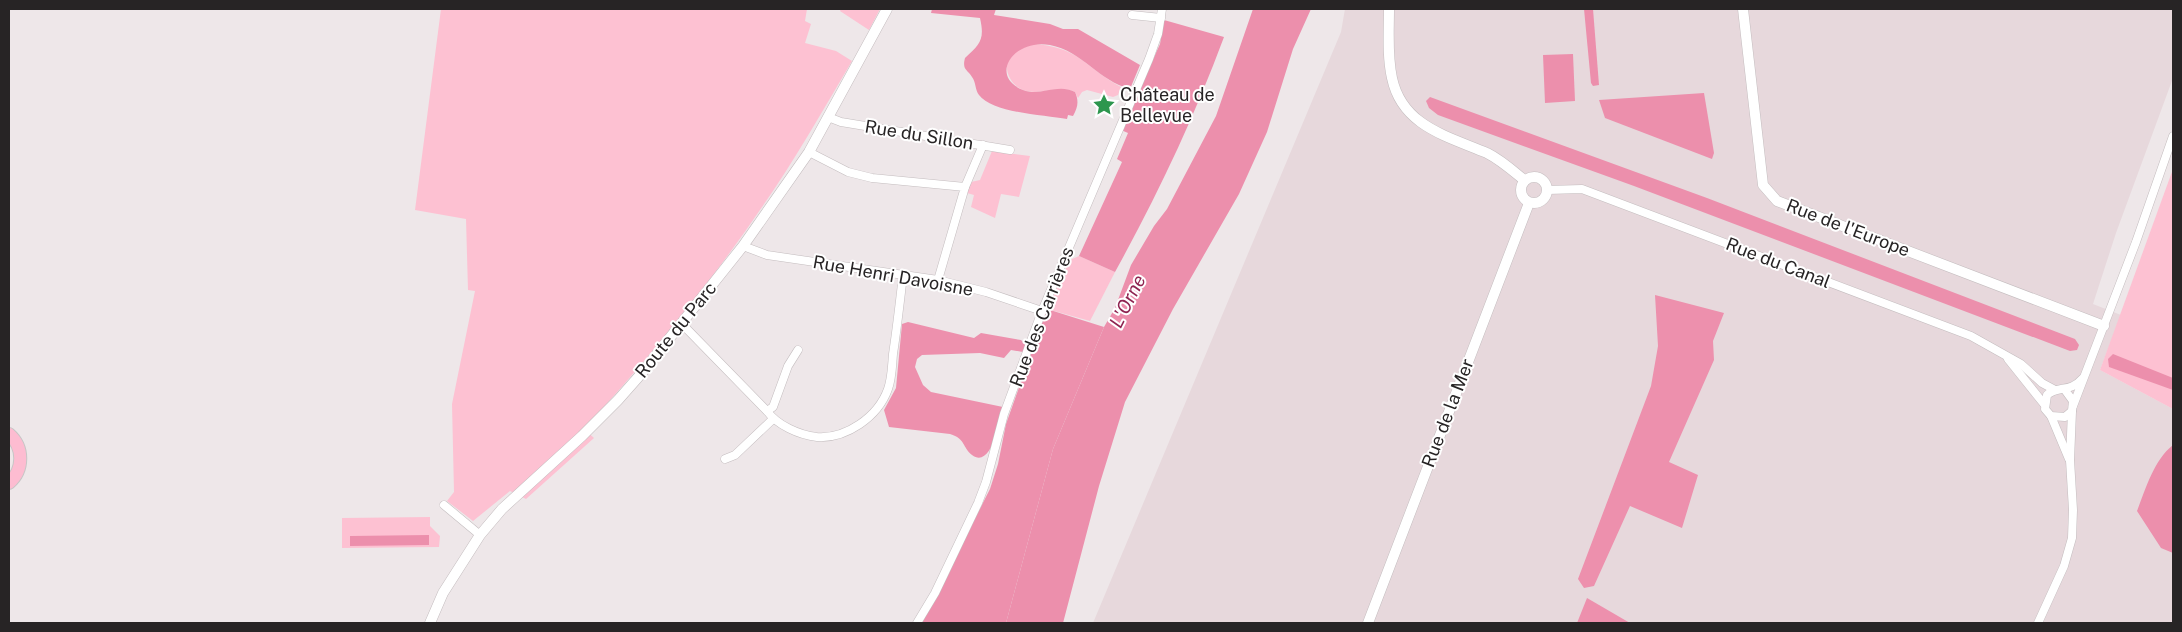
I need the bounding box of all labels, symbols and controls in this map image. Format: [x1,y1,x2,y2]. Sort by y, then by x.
place label: Château de Bellevue [1120,84,1215,126]
place icon: Château de Bellevue [1091,92,1117,118]
street label: Rue du Sillon [863,116,975,153]
street label: Rue de l'Europe [1783,194,1913,261]
street label: Rue du Canal [1723,233,1833,292]
street label: Rue des Carrières [1005,244,1078,390]
street label: Rue Henri Davoisne [811,251,975,300]
water label: L'Orne [1104,271,1150,331]
street label: Route du Parc [631,278,721,382]
street label: Rue de la Mer [1417,356,1478,470]

